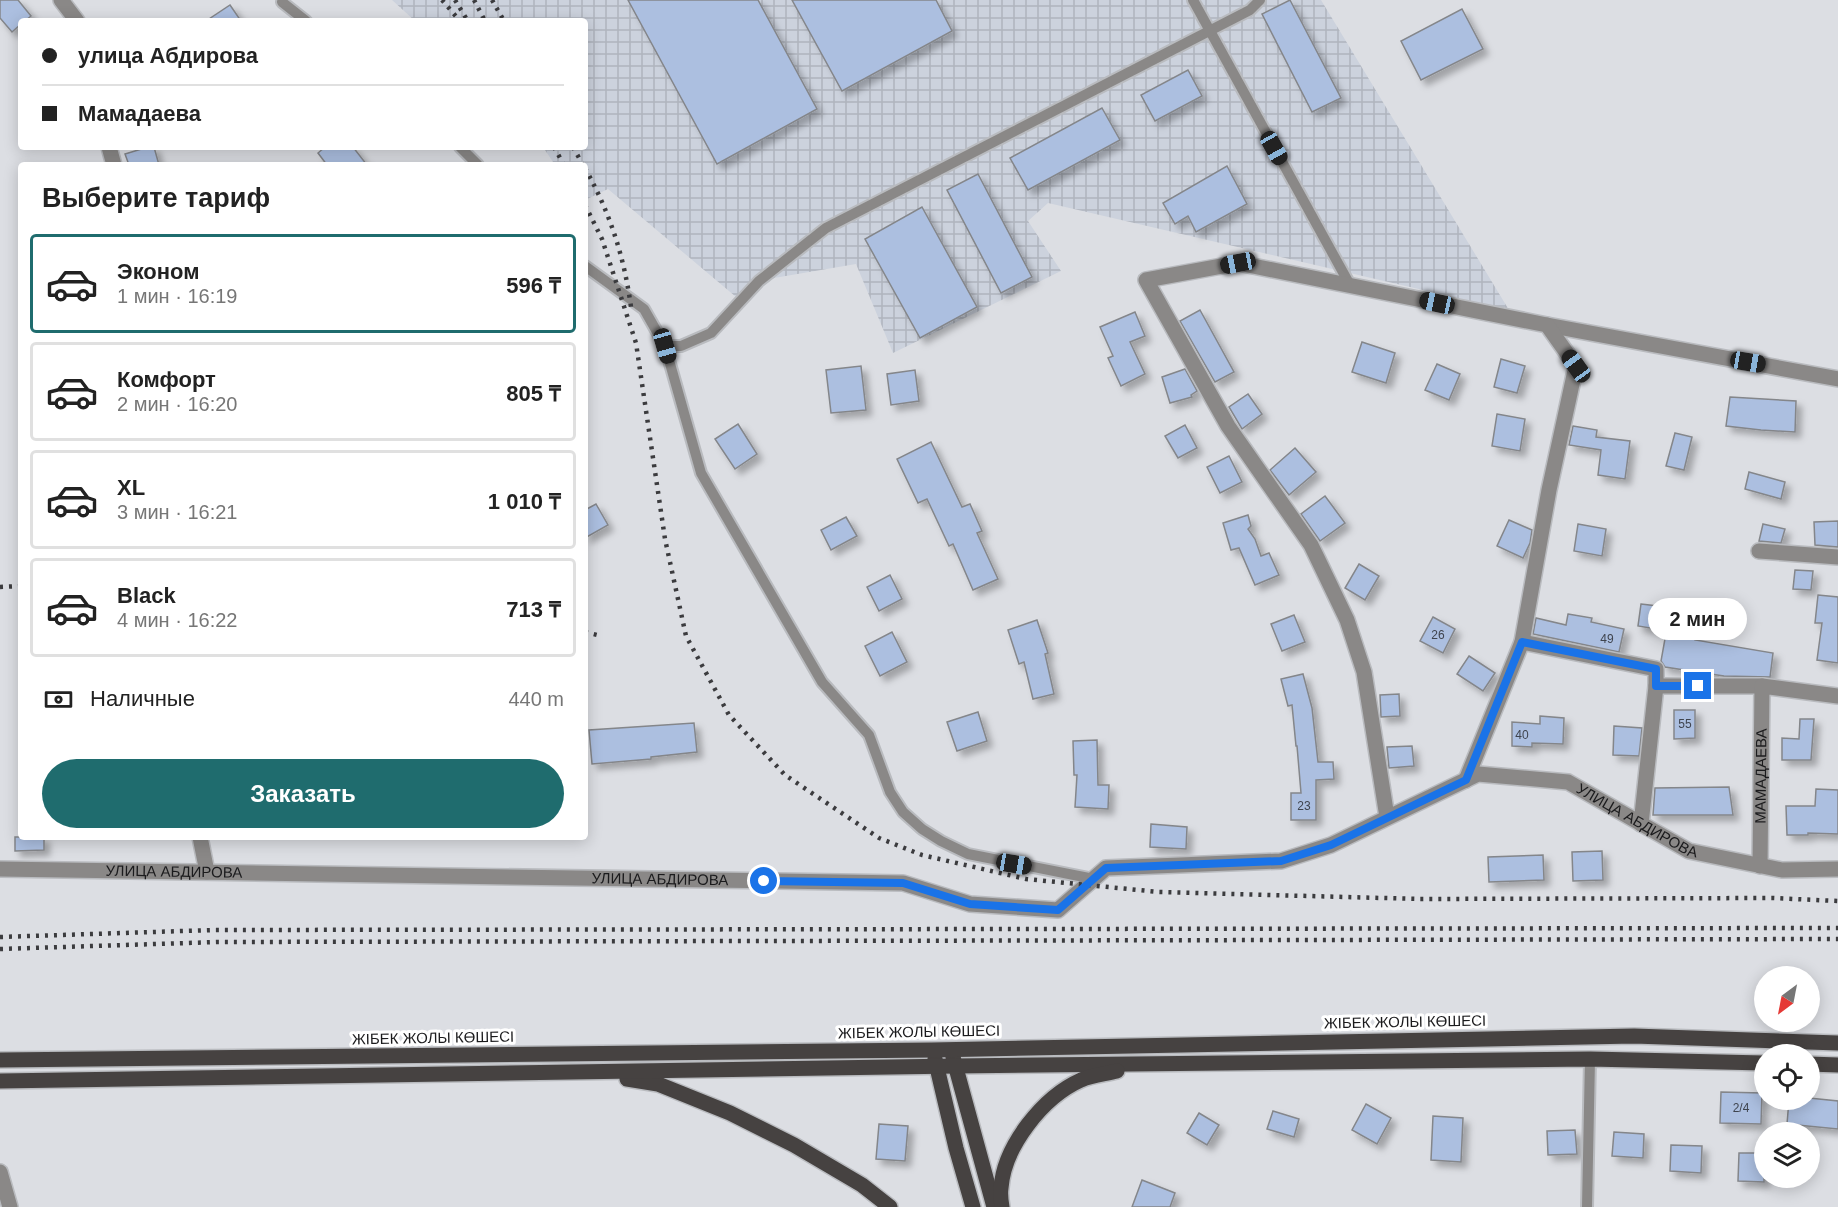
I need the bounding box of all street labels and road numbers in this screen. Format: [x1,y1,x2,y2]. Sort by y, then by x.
street label: МАМАДАЕВА [1751,728,1770,824]
street label: УЛИЦА АБДИРОВА [1574,780,1699,861]
street label: УЛИЦА АБДИРОВА [106,862,242,881]
street label: УЛИЦА АБДИРОВА [591,869,728,888]
street label: ЖІБЕК ЖОЛЫ КӨШЕСІ [1324,1012,1486,1031]
street label: ЖІБЕК ЖОЛЫ КӨШЕСІ [838,1022,1000,1041]
street label: ЖІБЕК ЖОЛЫ КӨШЕСІ [352,1028,514,1047]

